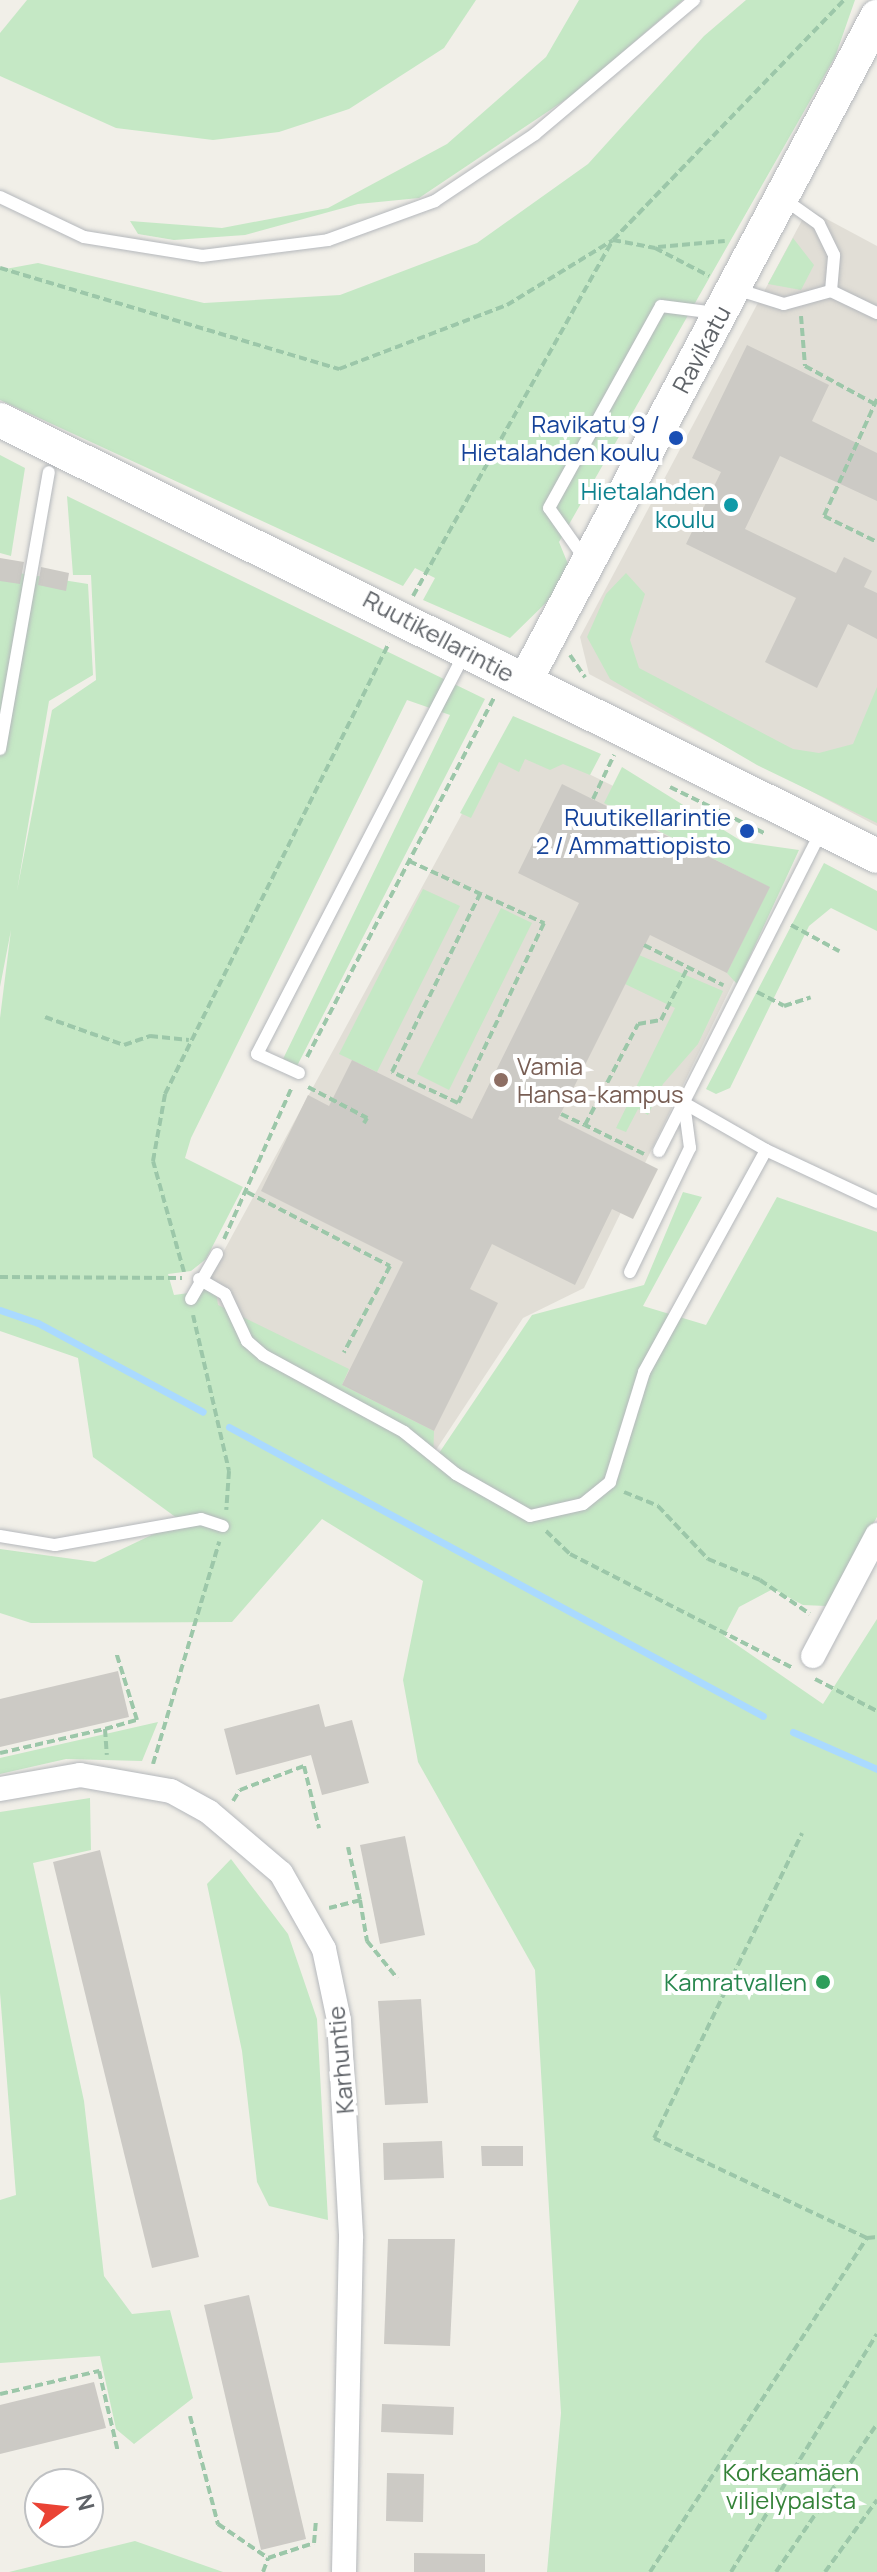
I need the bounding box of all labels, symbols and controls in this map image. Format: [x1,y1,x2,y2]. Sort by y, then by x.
street label: Ravikatu [666,300,736,398]
place label: Ravikatu 9 / Hietalahden koulu [461,410,660,466]
marker: Ravikatu 9 / Hietalahden koulu [667,429,685,447]
place label: Hietalahden koulu [581,477,715,533]
marker: Hietalahden koulu [722,496,740,514]
street label: Ruutikellarintie [359,584,519,688]
place label: Ruutikellarintie 2 / Ammattiopisto [536,803,731,859]
marker: Ruutikellarintie 2 / Ammattiopisto [738,822,756,840]
place label: Vamia Hansa-kampus [517,1052,684,1108]
marker: Vamia Hansa-kampus [492,1071,510,1089]
place label: Kamratvallen [664,1968,807,1996]
marker: Kamratvallen [814,1973,832,1991]
street label: Karhuntie [321,2005,359,2115]
park label: Korkeamäen viljelypalsta [723,2458,859,2514]
north arrow [24,2468,104,2548]
text: N [69,2491,102,2514]

